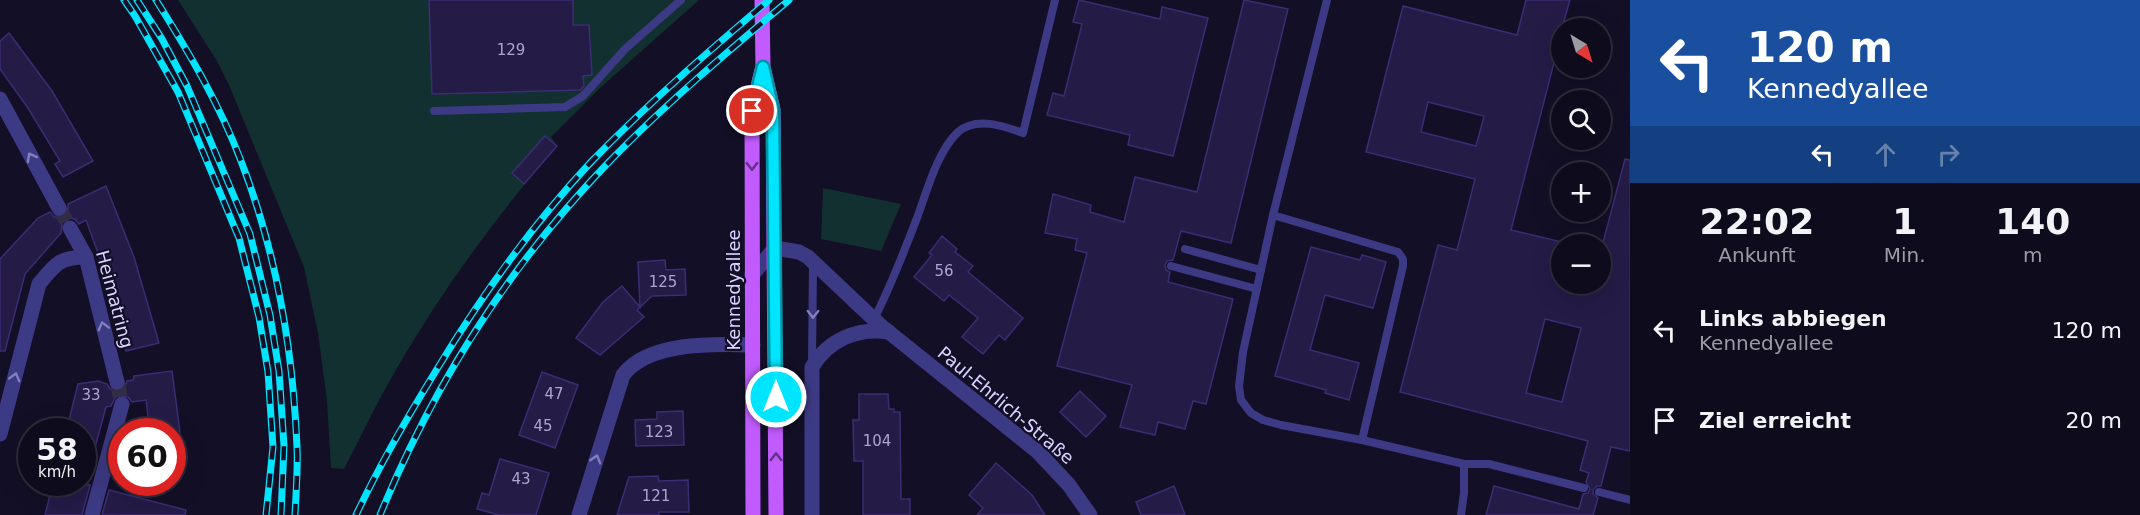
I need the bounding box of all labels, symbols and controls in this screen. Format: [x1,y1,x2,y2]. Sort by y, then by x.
north arrow [1551,18,1611,78]
map controls [1551,18,1611,294]
text: 120 m [1747,23,1893,72]
icon: left [1648,24,1726,102]
house number: 129 [497,41,525,59]
text: Kennedyallee [1747,73,1929,104]
pin [726,85,777,136]
button: search [1551,90,1611,150]
icon: arrive [735,94,768,127]
icon: left [1806,138,1839,171]
icon: ahead [1869,138,1902,171]
icon: right [1932,138,1965,171]
one-way arrow [27,152,38,163]
one-way arrow [746,162,758,171]
button: + [1551,162,1611,222]
text: 22:02 [1700,201,1814,242]
text: 1 [1892,201,1917,242]
text: 140 [1995,201,2070,242]
street label: Kennedyallee [723,229,744,351]
button: − [1551,234,1611,294]
text: Ankunft [1718,243,1796,267]
text: Min. [1884,243,1926,267]
text: m [2023,243,2043,267]
street label: Heimatring [92,248,138,350]
house number: 56 [934,262,954,280]
house number: 125 [649,273,677,291]
text: Links abbiegen [1699,306,1887,331]
one-way arrow [807,310,819,319]
icon: left [1648,314,1681,347]
text: 120 m [2052,318,2122,343]
one-way arrow [97,321,110,331]
text: Kennedyallee [1699,331,1834,355]
street label: Paul-Ehrlich-Straße [934,342,1078,468]
position arrow [744,365,808,429]
one-way arrow [7,373,20,383]
house number: 47 [544,385,564,403]
house number: 33 [81,386,101,404]
icon: arrive [1648,404,1681,437]
text: Ziel erreicht [1699,408,1851,433]
text: 20 m [2066,408,2122,433]
house number: 45 [533,417,553,435]
speed limit sign: 60 [108,418,186,496]
house number: 123 [645,423,673,441]
text: 58 [36,432,78,467]
house number: 104 [863,432,891,450]
one-way arrow [770,452,782,461]
one-way arrow [589,454,602,465]
text: km/h [38,463,76,481]
house number: 43 [511,470,531,488]
house number: 121 [642,487,670,505]

